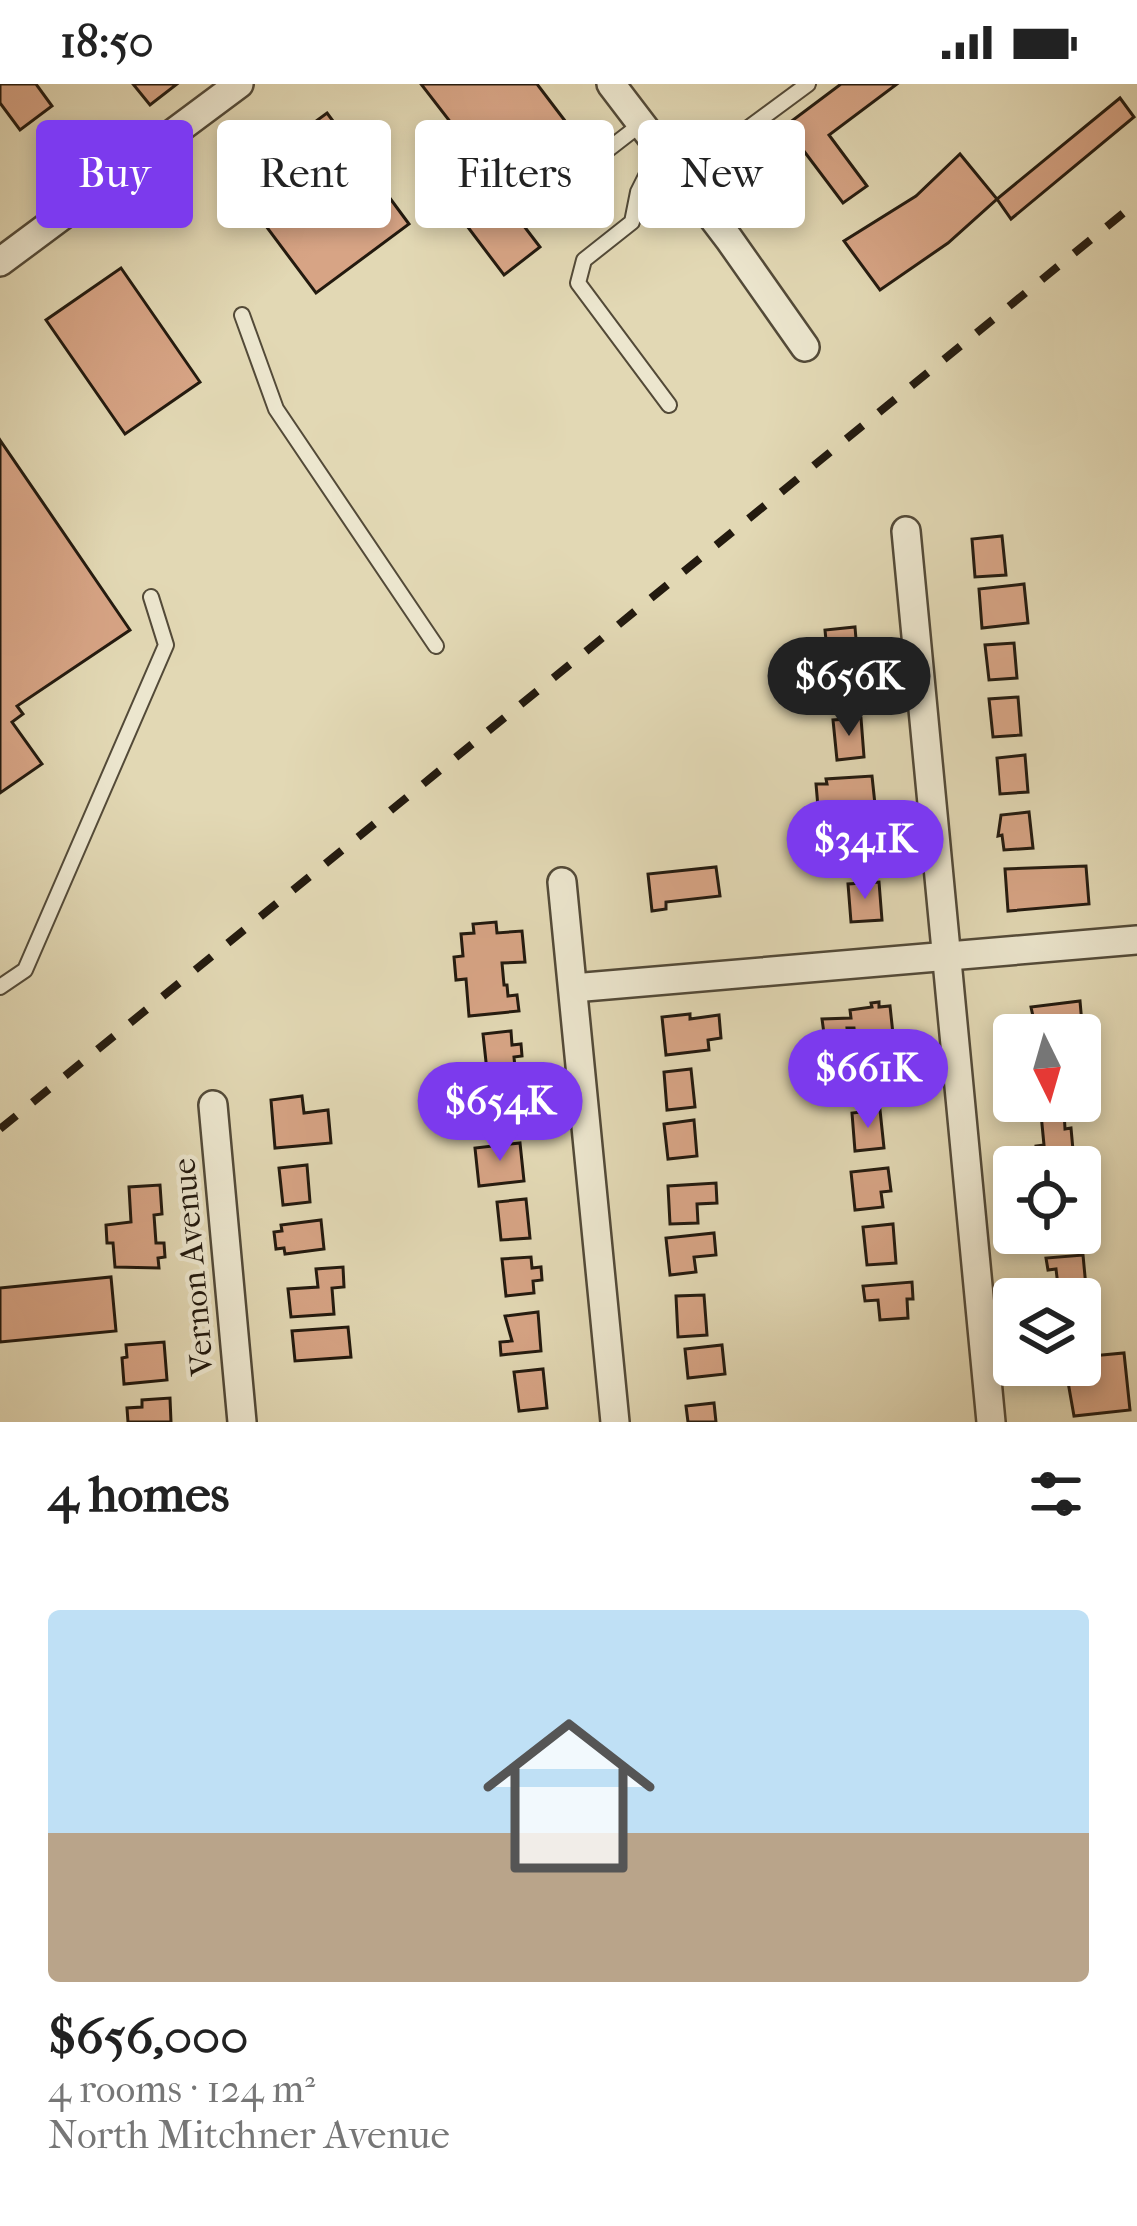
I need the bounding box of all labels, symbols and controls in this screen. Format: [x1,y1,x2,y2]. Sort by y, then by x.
text: 18:50 [60,16,154,69]
chip: Buy [36,120,193,228]
chip: Rent [217,120,391,228]
chip: Filters [415,120,614,228]
chip: New [638,120,805,228]
pin: $656K [765,637,933,739]
text: $656K [795,653,903,699]
pin: $341K [781,800,949,902]
text: $341K [814,816,916,862]
north arrow [993,1014,1101,1122]
map controls [993,1014,1101,1386]
pin: $661K [784,1029,952,1131]
text: $661K [815,1045,921,1091]
pin: $654K [416,1062,584,1164]
text: $654K [445,1078,555,1124]
button: locate [993,1146,1101,1254]
street label: Vernon Avenue [165,1156,223,1378]
button: layers [993,1278,1101,1386]
icon: filters [1023,1461,1089,1527]
text: 4 homes [48,1464,229,1524]
icon: home [461,1688,677,1904]
text: $656,000 [48,2006,248,2066]
text: 4 rooms · 124 m² [48,2066,315,2112]
text: North Mitchner Avenue [48,2112,450,2158]

